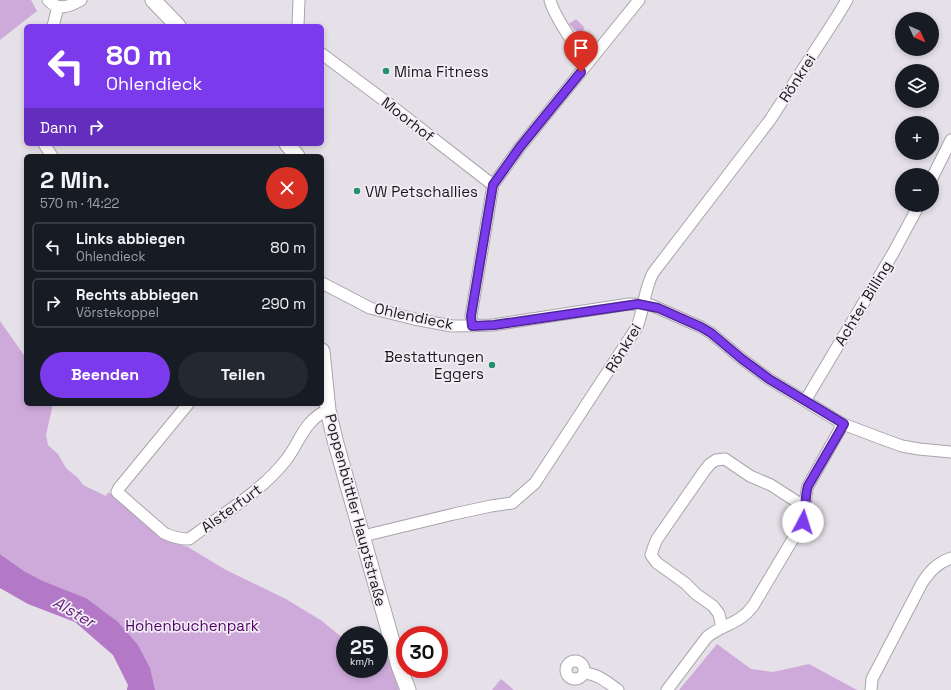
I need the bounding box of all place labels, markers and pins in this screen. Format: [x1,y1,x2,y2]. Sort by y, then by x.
pin [564,31,598,72]
place label: Mima Fitness [394,62,489,81]
marker: Mima Fitness [381,66,391,76]
place label: VW Petschallies [365,182,478,201]
marker: VW Petschallies [352,186,362,196]
place label: Bestattungen Eggers [384,347,484,383]
marker: Bestattungen Eggers [487,360,497,370]

